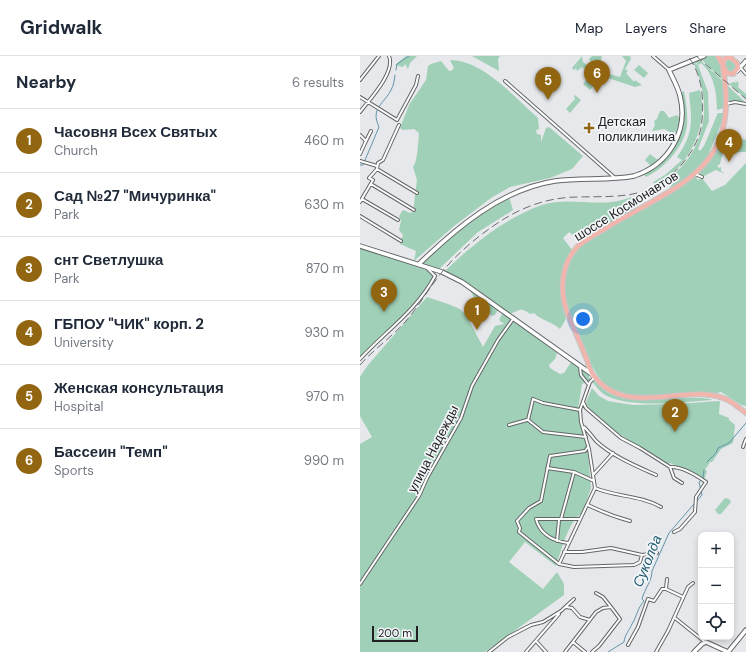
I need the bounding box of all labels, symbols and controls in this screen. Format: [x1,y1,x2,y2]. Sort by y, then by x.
text: Gridwalk [20,15,102,40]
text: Map [575,19,603,37]
text: Layers [625,19,667,37]
text: Share [689,19,726,37]
pin: 6 [584,60,610,93]
pin: 5 [535,67,561,100]
text: Nearby [16,71,76,93]
text: 6 results [292,74,344,91]
place label: Детская поликлиника [598,113,676,145]
text: Часовня Всех Святых [54,122,217,142]
marker: Детская поликлиника [583,122,595,134]
pin: 4 [716,129,742,162]
text: 1 [27,132,31,149]
text: 460 m [304,132,344,149]
text: Church [54,142,98,159]
street label: шоссе Космонавтов [571,167,681,245]
text: Сад №27 "Мичуринка" [54,186,216,206]
text: 2 [25,196,33,213]
text: 630 m [304,196,344,213]
text: Park [54,206,80,223]
text: снт Светлушка [54,250,163,270]
text: 3 [25,260,33,277]
text: 870 m [306,260,344,277]
text: Park [54,270,80,287]
pin: 3 [371,279,397,312]
pin: 1 [464,297,490,330]
your location [573,309,593,329]
text: ГБПОУ "ЧИК" корп. 2 [54,314,204,334]
text: 4 [25,324,33,341]
text: 930 m [304,324,344,341]
text: University [54,334,114,351]
text: Женская консультация [54,378,224,398]
text: 5 [25,388,33,405]
text: 970 m [305,388,344,405]
text: Hospital [54,398,103,415]
pin: 2 [662,399,688,432]
street label: улица Надежды [404,402,462,496]
text: Бассеин "Темп" [54,442,168,462]
text: 6 [25,452,33,469]
text: 990 m [304,452,344,469]
text: Sports [54,462,94,479]
water label: Суколда [628,532,666,590]
map controls [698,532,734,640]
button: + [698,532,734,568]
button: − [698,568,734,604]
button: locate [698,604,734,640]
scale bar [372,624,418,643]
text: 200 m [378,626,412,640]

